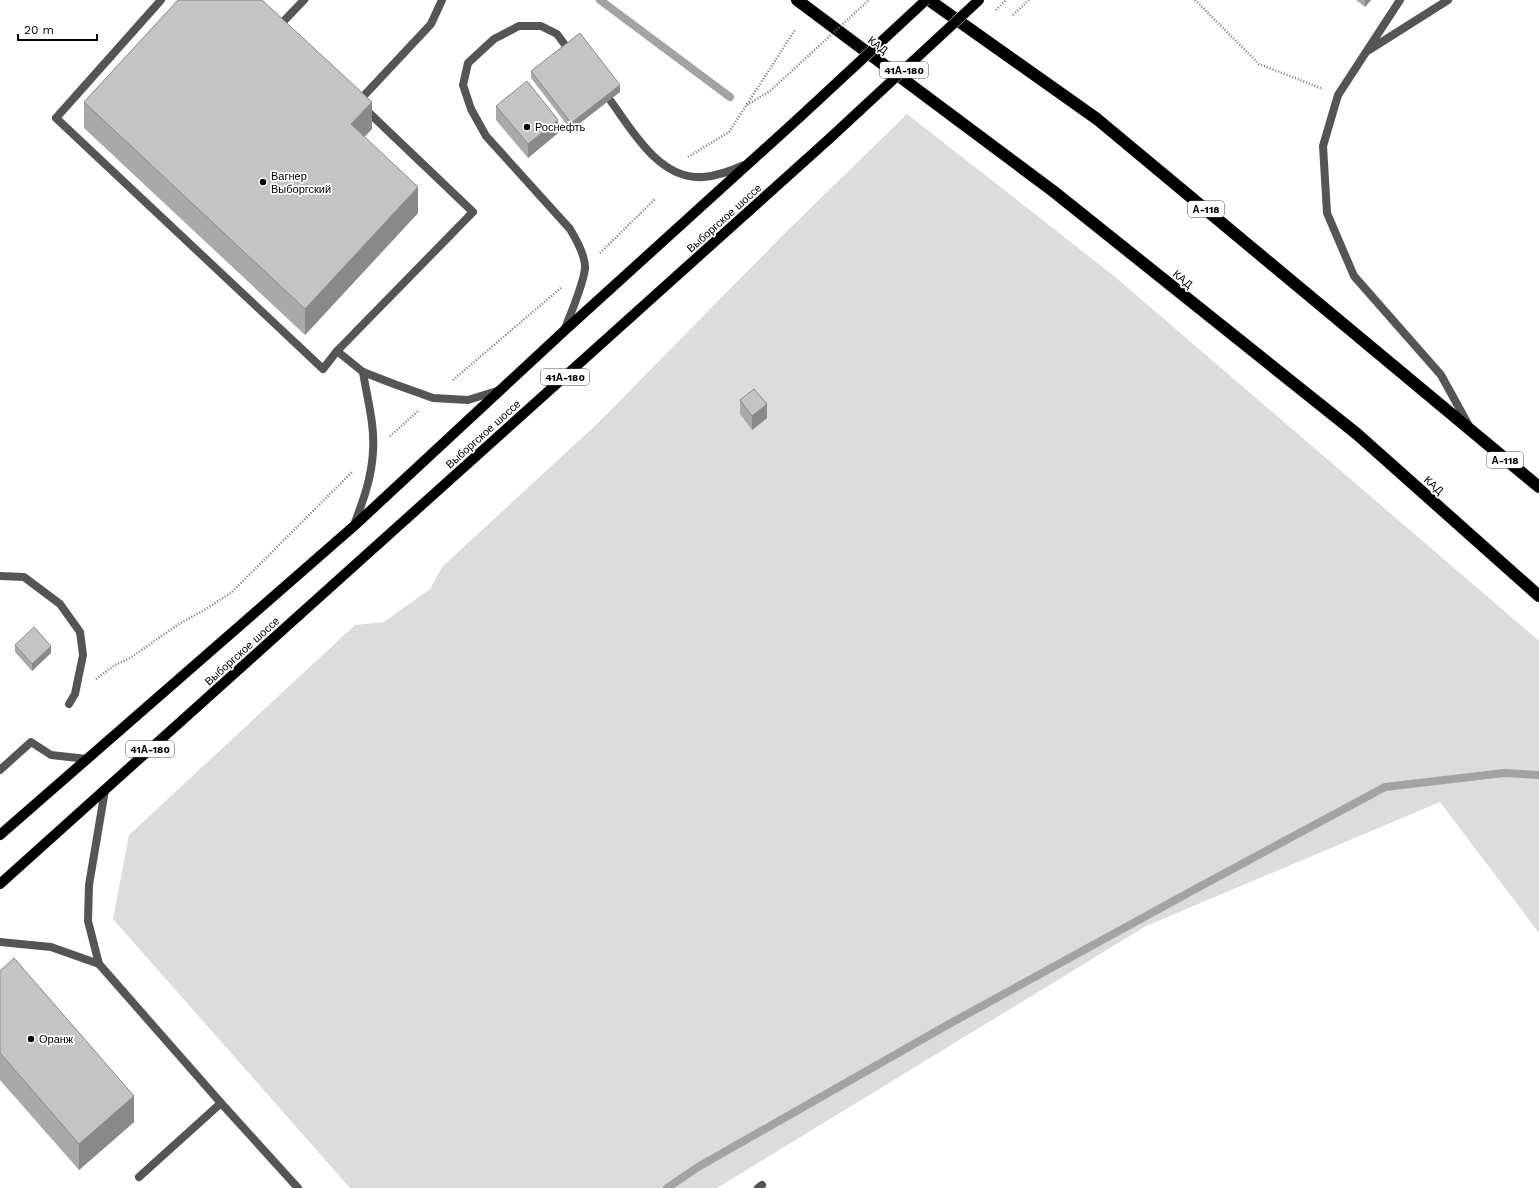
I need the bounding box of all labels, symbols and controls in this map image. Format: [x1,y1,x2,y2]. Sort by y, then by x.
scale bar [18,16,97,42]
text: 20 m [24,23,54,37]
street label: КАД [865,34,891,57]
road number: 41А-180 [880,62,928,78]
place label: Роснефть [535,121,586,134]
marker: Роснефть [522,122,532,132]
place label: Вагнер Выборгский [271,170,331,196]
marker: Вагнер Выборгский [258,177,268,187]
street label: Выборгское шоссе [684,181,764,255]
road number: А-118 [1188,201,1224,217]
street label: КАД [1170,268,1196,292]
road number: 41А-180 [541,369,589,385]
street label: Выборгское шоссе [443,397,523,471]
road number: А-118 [1487,452,1523,468]
street label: КАД [1421,473,1446,498]
street label: Выборгское шоссе [202,614,282,688]
road number: 41А-180 [126,741,174,757]
place label: Оранж [39,1033,74,1046]
marker: Оранж [26,1034,36,1044]

